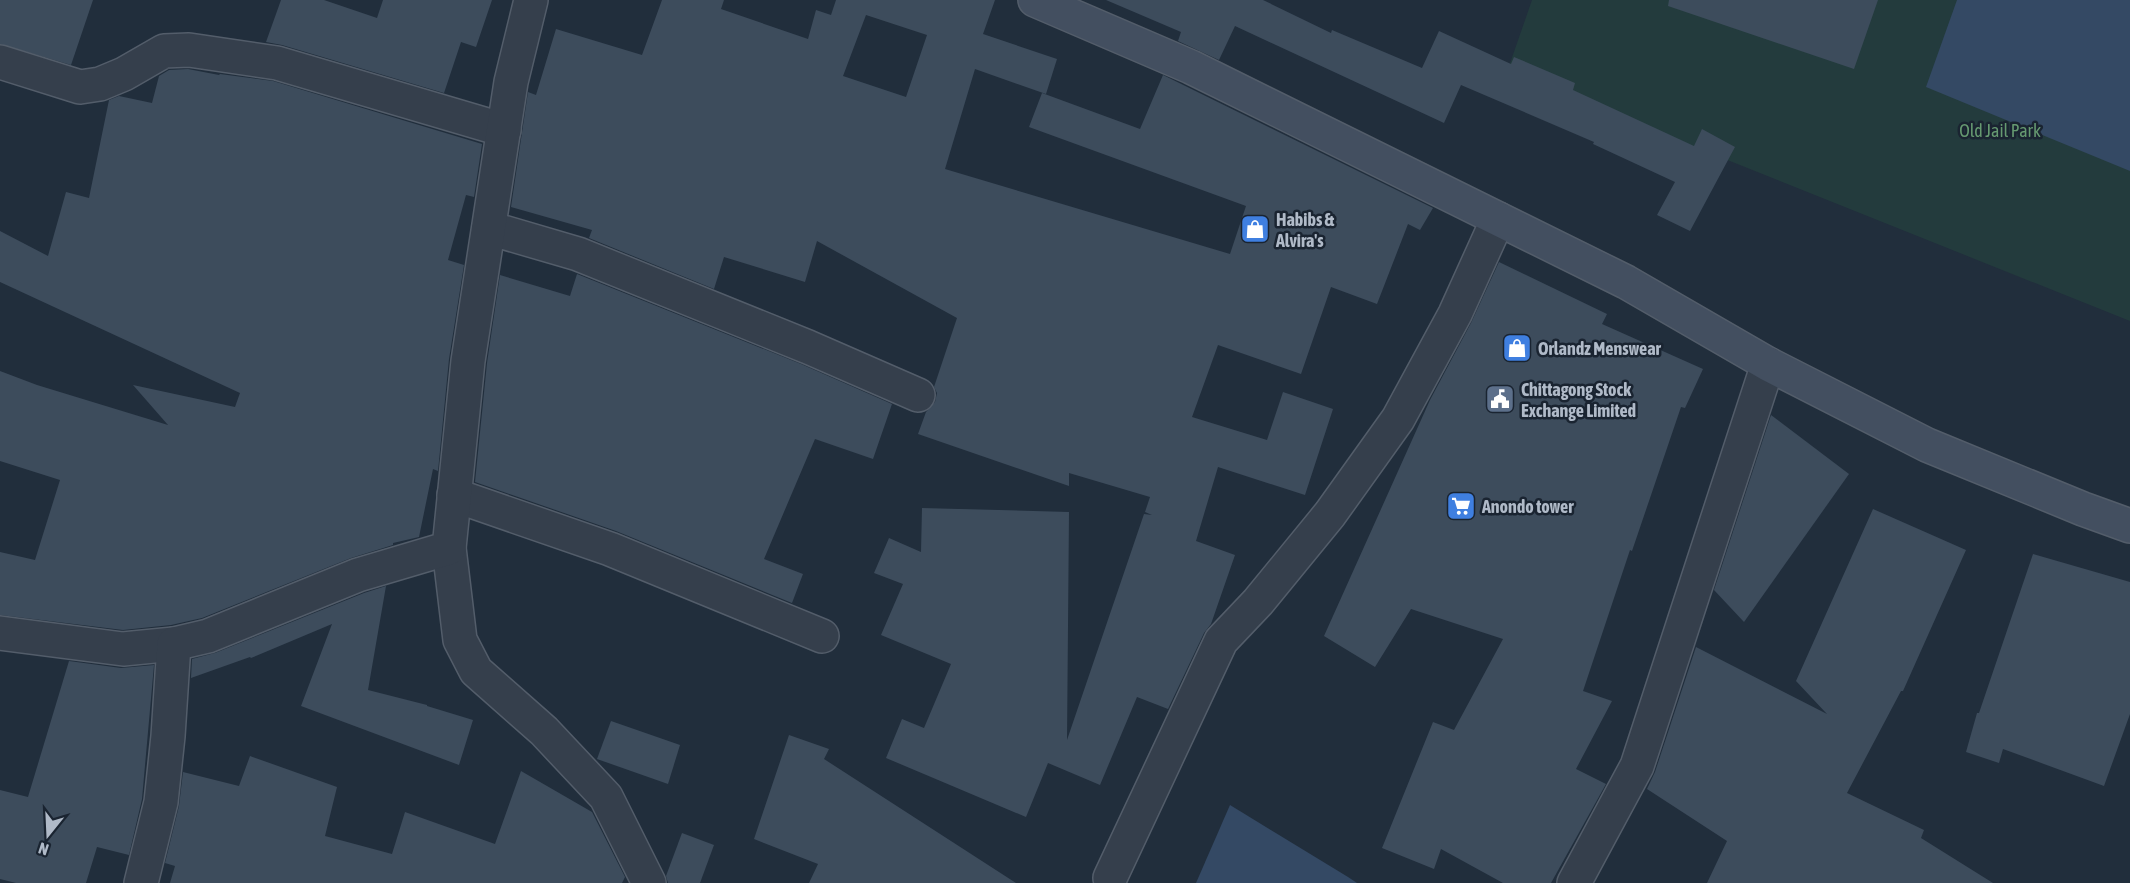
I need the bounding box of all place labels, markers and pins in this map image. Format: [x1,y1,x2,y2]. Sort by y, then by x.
place label: Habibs & Alvira's [1275,209,1335,251]
shop icon: Habibs & Alvira's [1239,213,1271,245]
shop icon: Orlandz Menswear [1501,332,1533,364]
place label: Orlandz Menswear [1538,338,1662,359]
place label: Chittagong Stock Exchange Limited [1521,379,1636,421]
public building icon: Chittagong Stock Exchange Limited [1484,383,1516,415]
supermarket icon: Anondo tower [1445,490,1477,522]
place label: Anondo tower [1481,496,1574,517]

